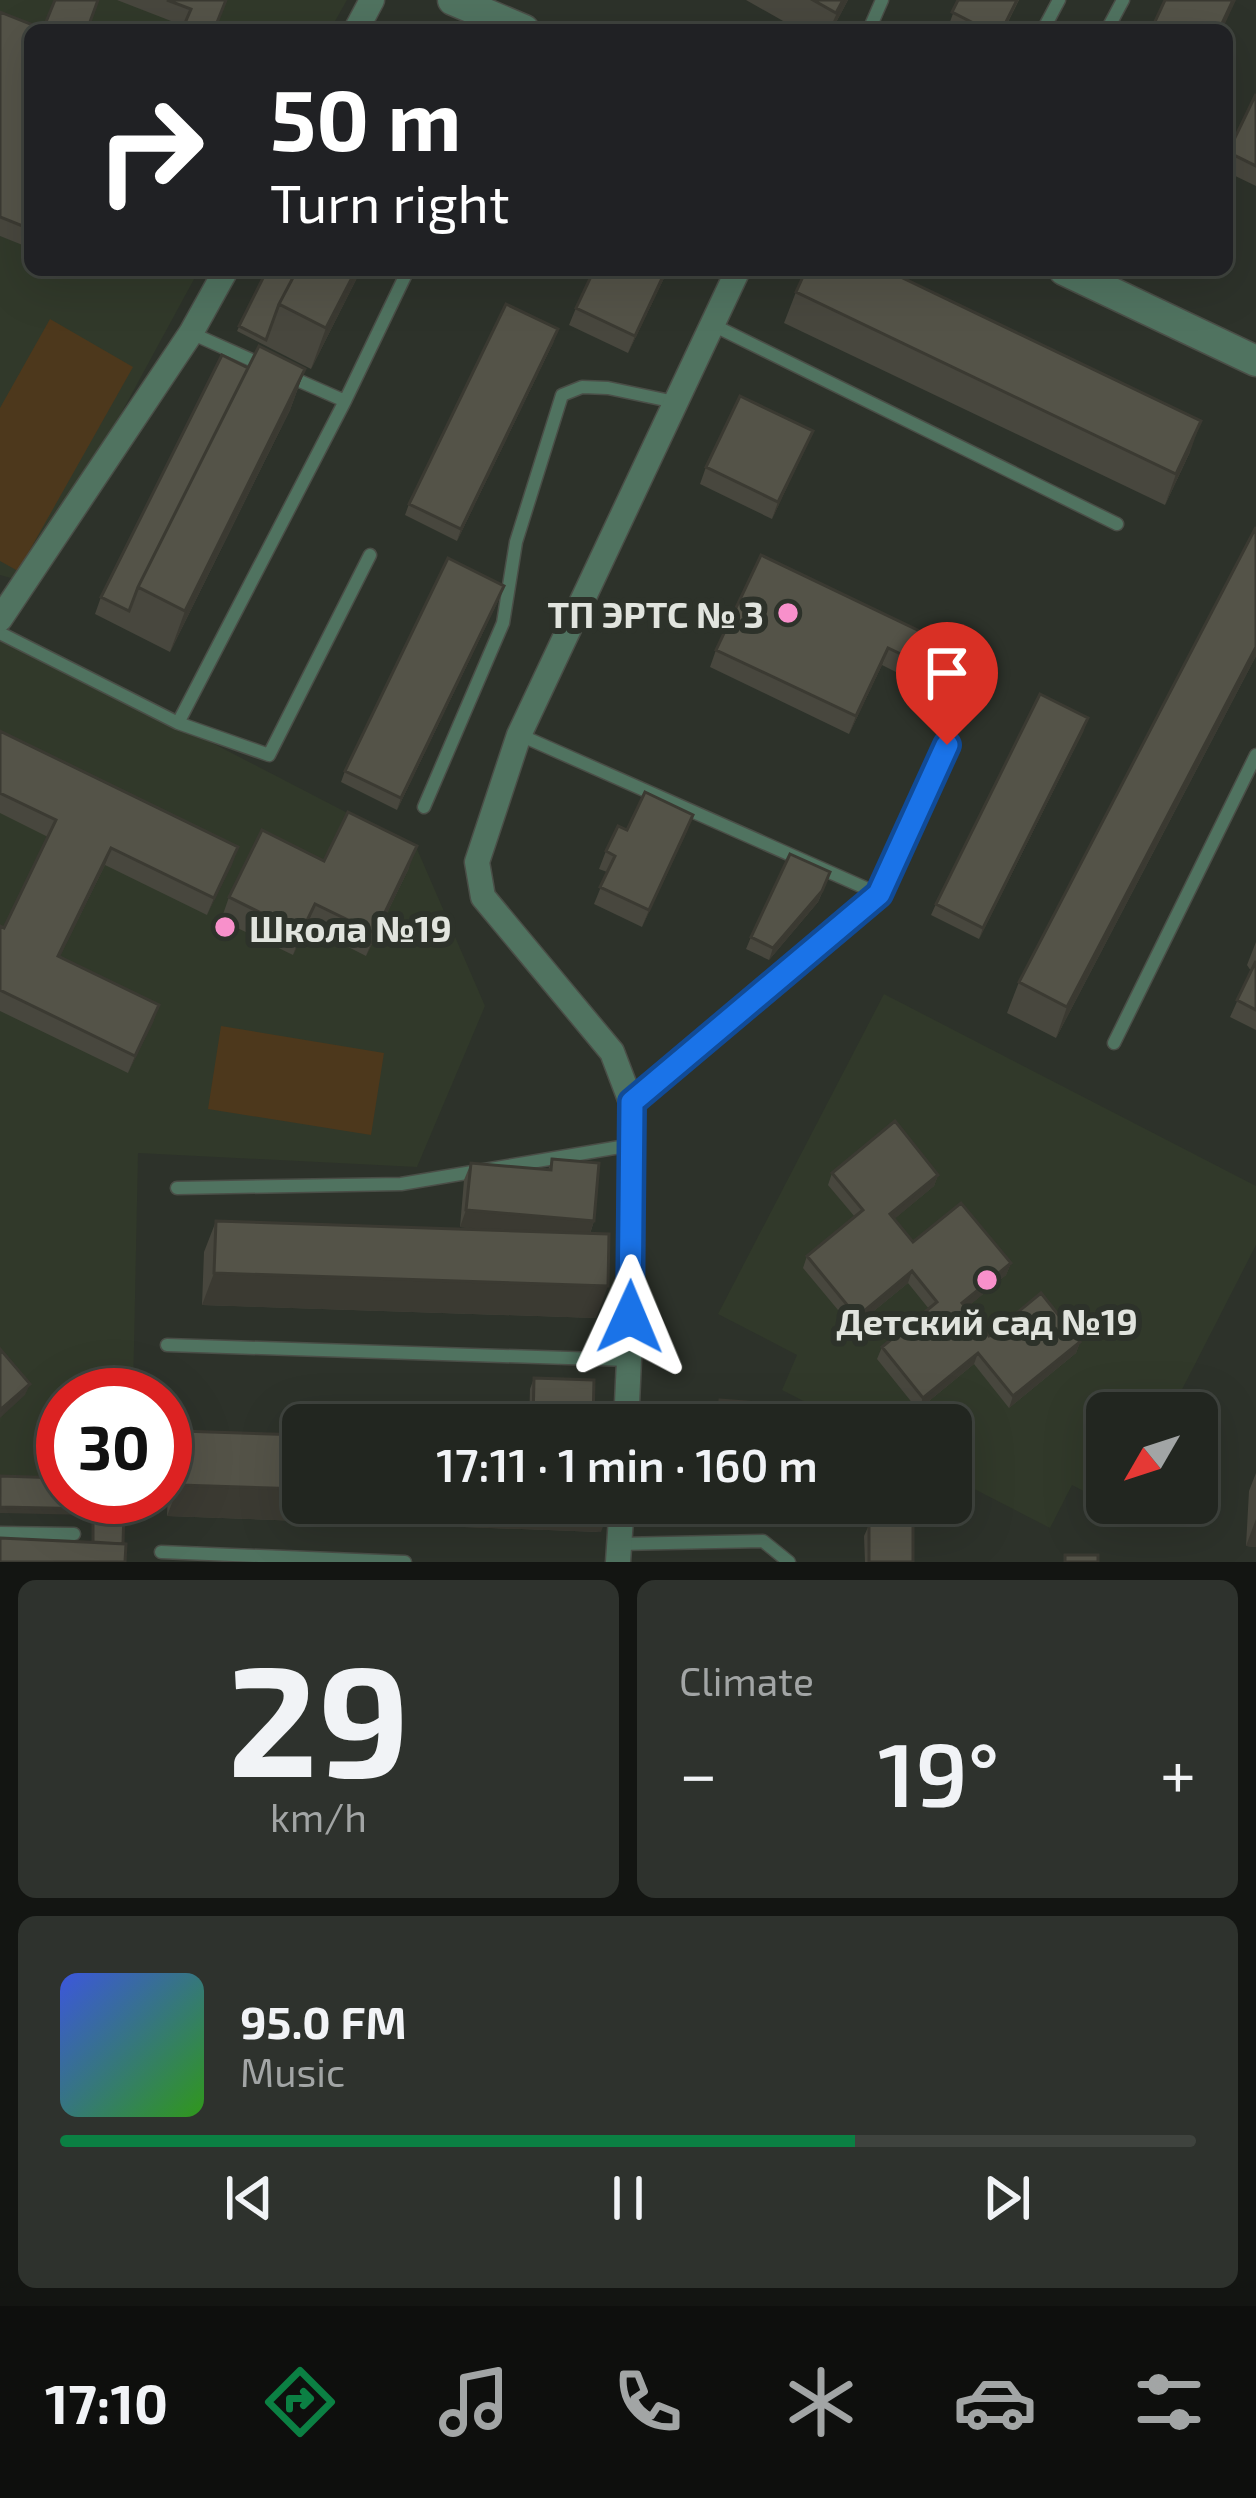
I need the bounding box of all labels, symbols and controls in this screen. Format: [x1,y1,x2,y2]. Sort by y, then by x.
text: 50 m [270,67,462,168]
icon: right [72,72,228,228]
text: Turn right [270,169,510,234]
place label: ТП ЭРТС № 3 [548,592,764,635]
marker: ТП ЭРТС № 3 [775,600,801,626]
pin [896,622,998,745]
icon: arrive [914,640,980,706]
place label: Школа №19 [249,906,452,949]
marker: Школа №19 [212,914,238,940]
position arrow [567,1254,693,1380]
marker: Детский сад №19 [974,1267,1000,1293]
place label: Детский сад №19 [836,1299,1138,1342]
speed limit sign: 30 [36,1368,192,1524]
north arrow [1086,1392,1218,1524]
map controls [1086,1392,1218,1524]
text: 17:11 · 1 min · 160 m [436,1437,818,1491]
text: 29 [227,1621,410,1808]
text: Climate [679,1657,814,1704]
text: 19° [878,1717,999,1825]
text: − [679,1732,718,1811]
text: + [1160,1732,1196,1811]
text: km/h [270,1793,367,1840]
text: 95.0 FM [240,1994,407,2048]
text: Music [240,2048,345,2095]
icon: previous [216,2165,282,2231]
icon: pause [595,2165,661,2231]
icon: next [974,2165,1040,2231]
icon: directions [258,2360,342,2444]
icon: music [432,2360,516,2444]
icon: phone [606,2360,690,2444]
icon: climate [779,2360,863,2444]
icon: car [953,2360,1037,2444]
icon: filters [1127,2360,1211,2444]
text: 17:10 [45,2370,168,2435]

